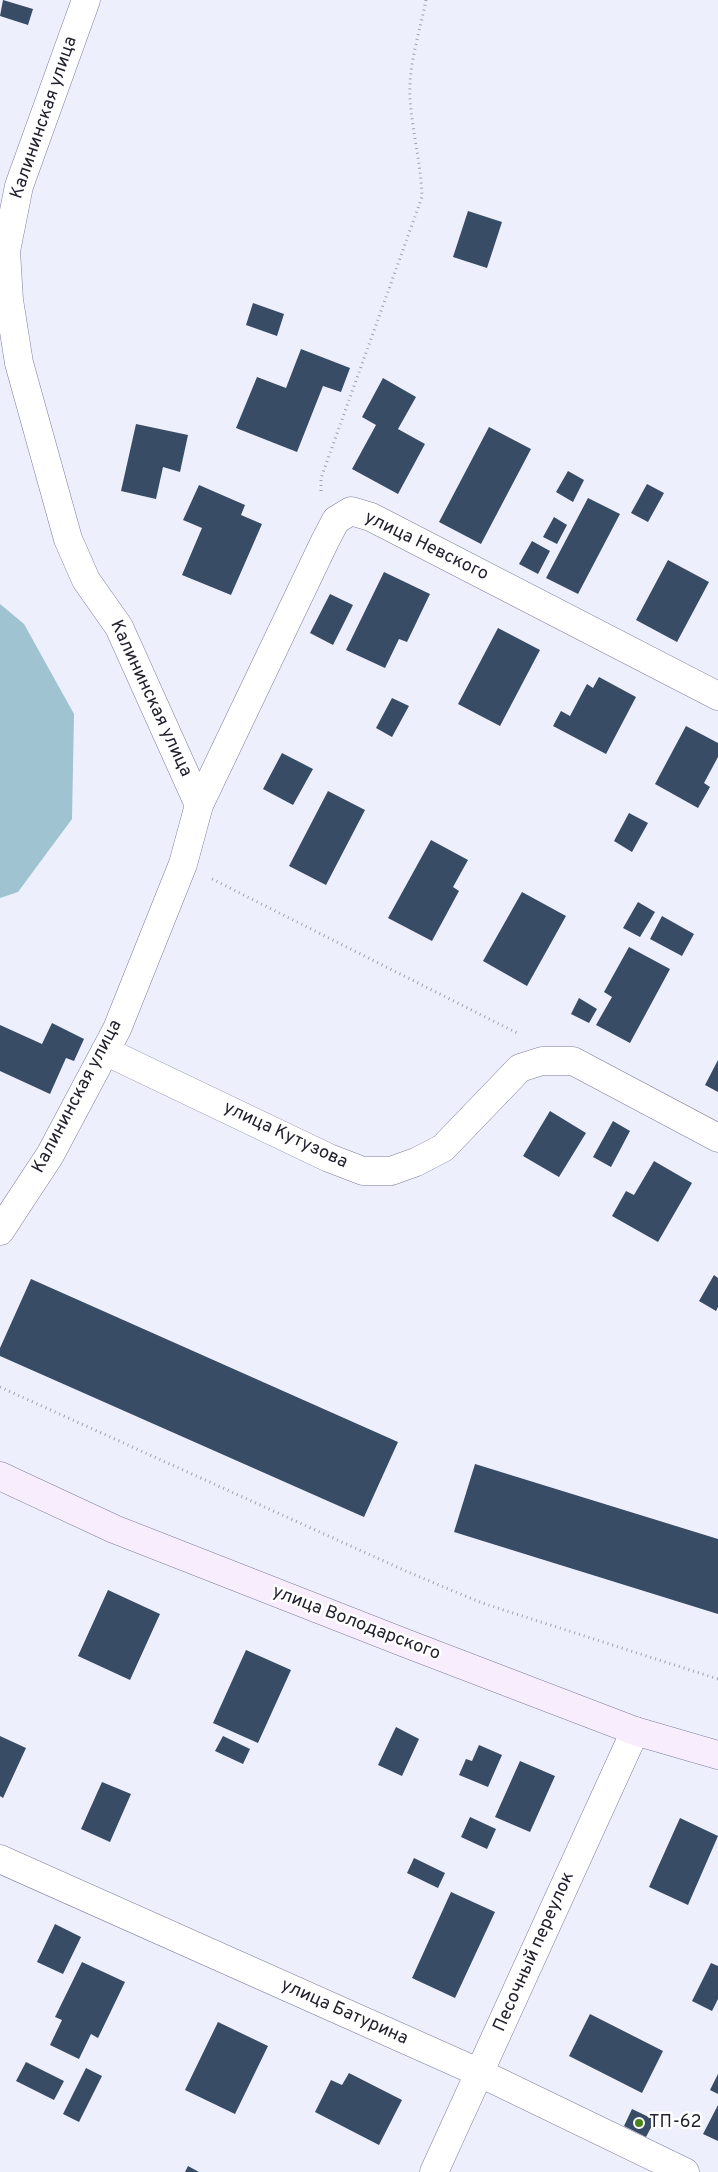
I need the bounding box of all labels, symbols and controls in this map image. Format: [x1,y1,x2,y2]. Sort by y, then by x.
street label: Калининская улица [7,34,83,202]
street label: улица Невского [360,508,492,586]
street label: Калининская улица [104,617,196,781]
street label: Калининская улица [28,1017,128,1177]
street label: улица Кутузова [219,1098,351,1174]
street label: улица Володарского [269,1582,443,1666]
street label: Песочный переулок [490,1869,580,2035]
street label: улица Батурина [277,1975,411,2051]
place label: ТП-62 [649,2112,702,2134]
marker: ТП-62 [633,2117,645,2129]

